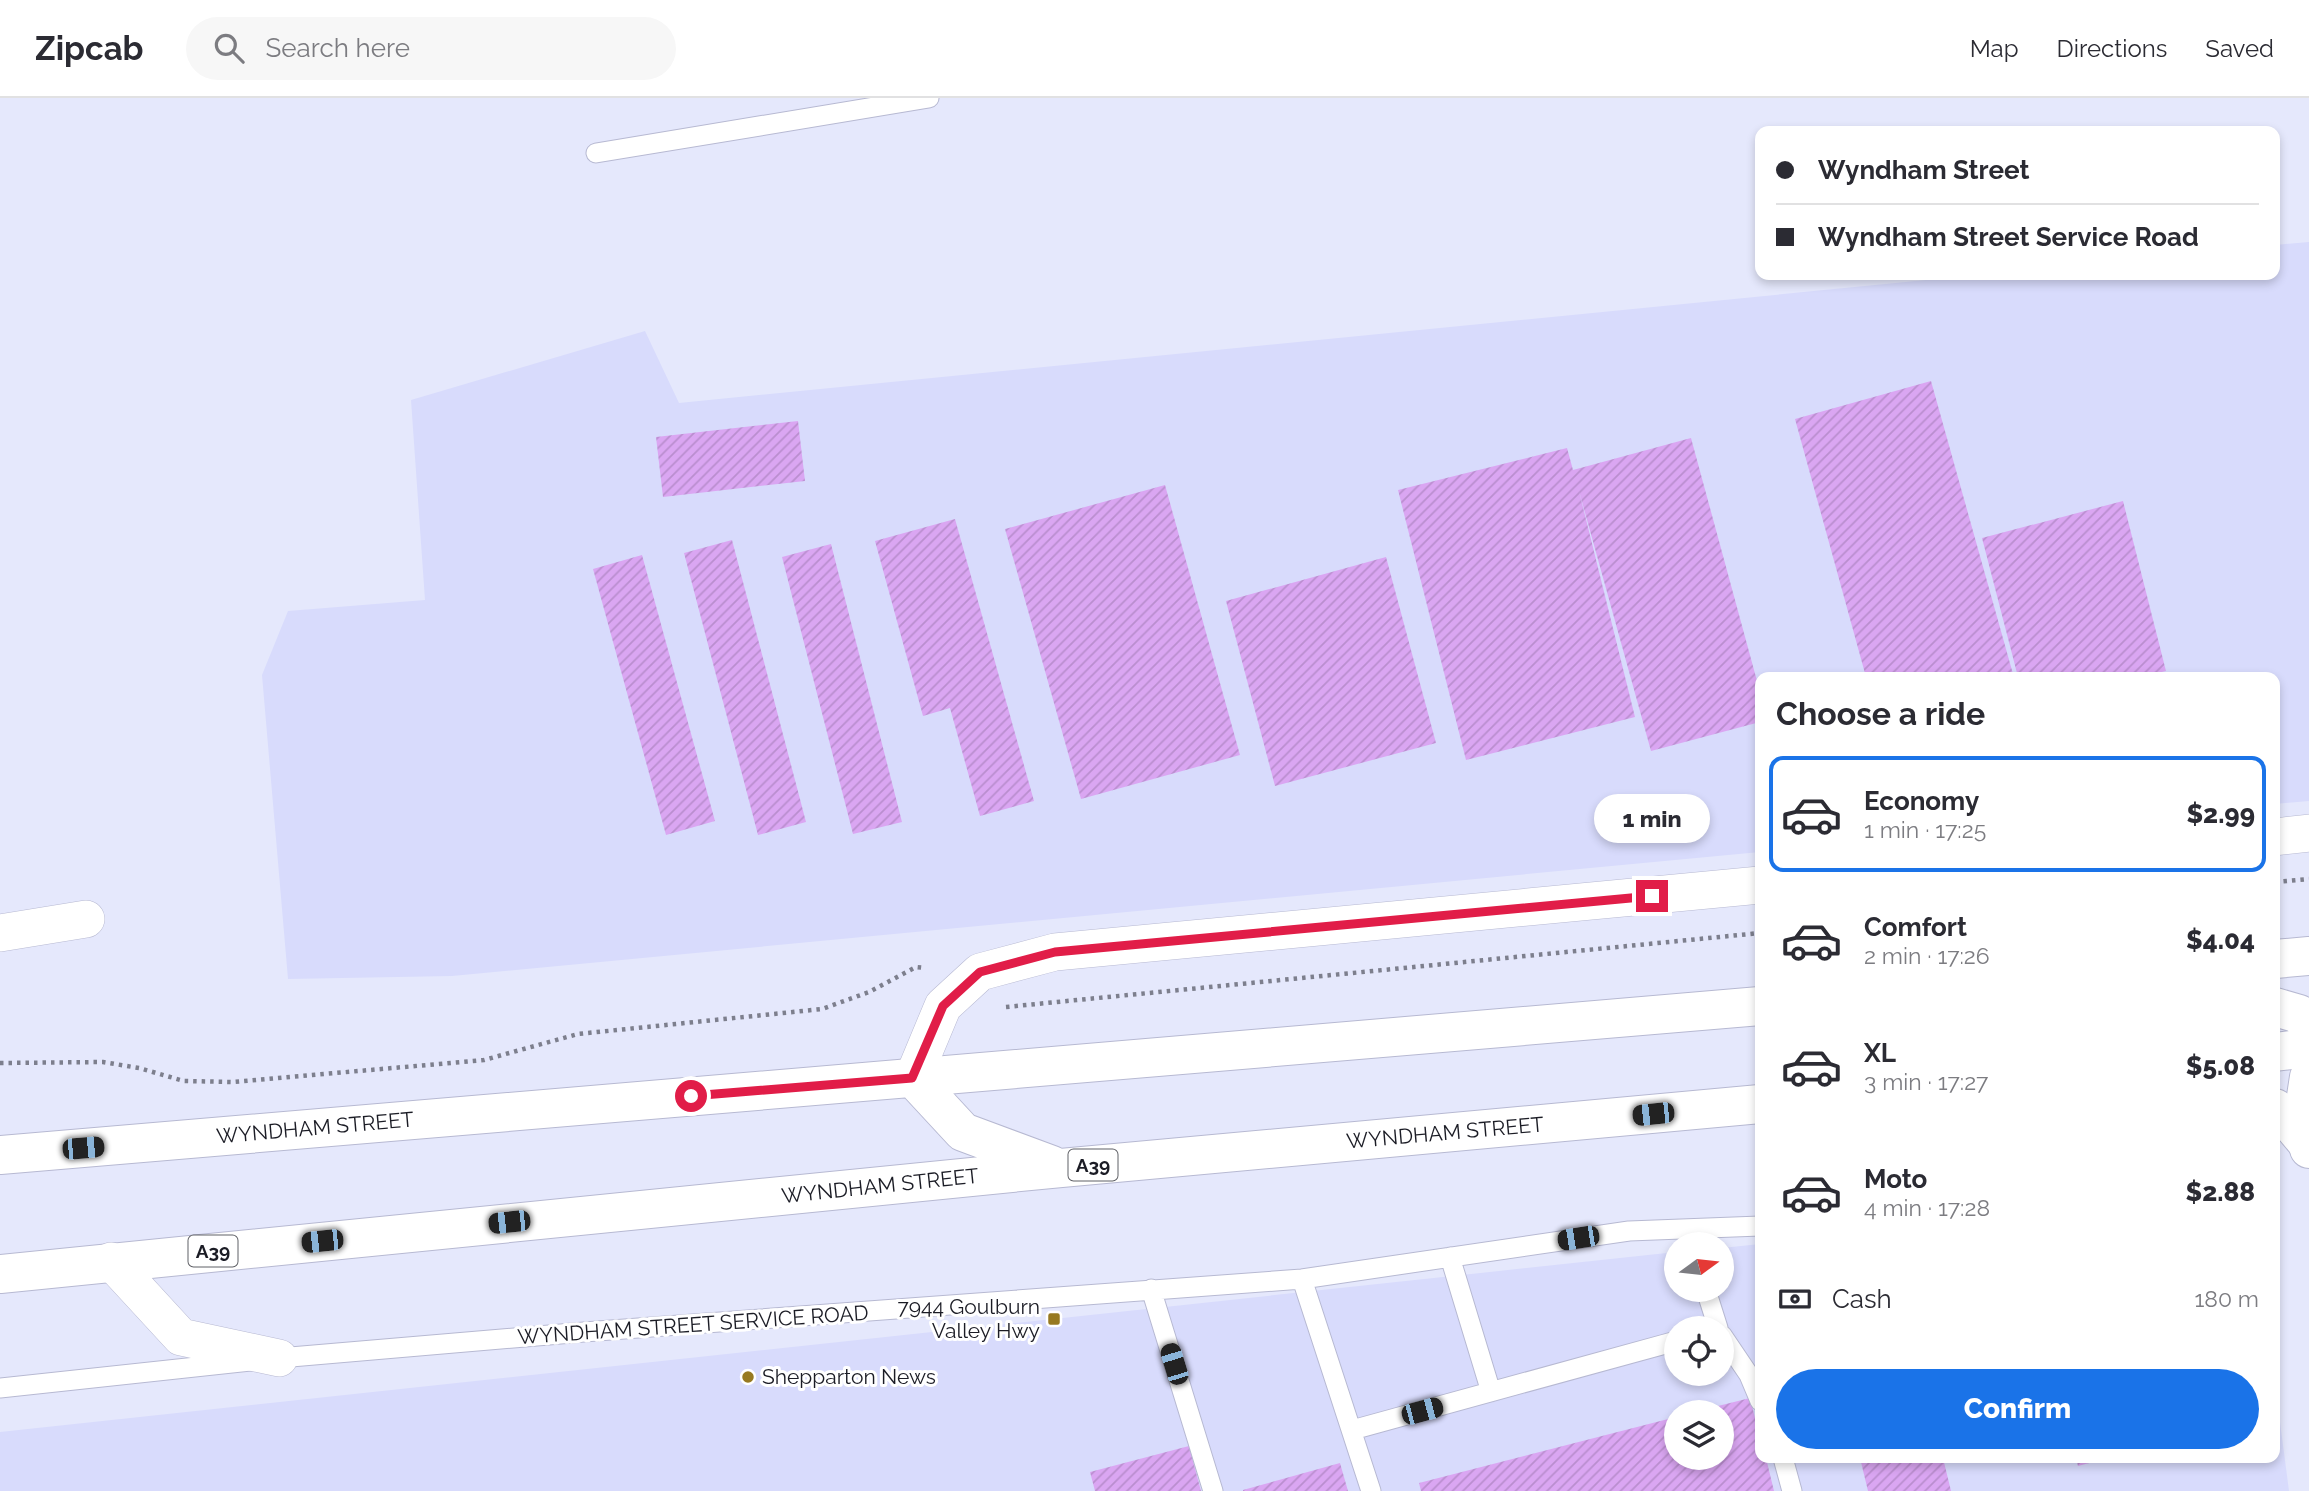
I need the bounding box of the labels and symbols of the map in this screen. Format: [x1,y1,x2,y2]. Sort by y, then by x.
callout: 1 min [1594,794,1710,844]
route end [1636,880,1668,912]
route start [675,1080,707,1112]
car [1632,1101,1675,1127]
street label: WYNDHAM STREET [215,1106,415,1149]
street label: WYNDHAM STREET [1345,1111,1545,1154]
car [62,1136,105,1160]
road number: A39 [1068,1149,1118,1180]
street label: WYNDHAM STREET [780,1163,980,1208]
car [488,1209,531,1235]
car [1556,1224,1601,1252]
car [301,1228,344,1254]
north arrow [1664,1232,1734,1302]
road number: A39 [188,1236,238,1266]
place label: 7944 Goulburn Valley Hwy [897,1294,1040,1343]
street label: WYNDHAM STREET SERVICE ROAD [517,1300,869,1349]
marker: 7944 Goulburn Valley Hwy [1046,1311,1062,1327]
car [1158,1341,1191,1387]
place label: Shepparton News [762,1364,936,1389]
marker: Shepparton News [740,1369,756,1385]
car [1399,1395,1446,1427]

